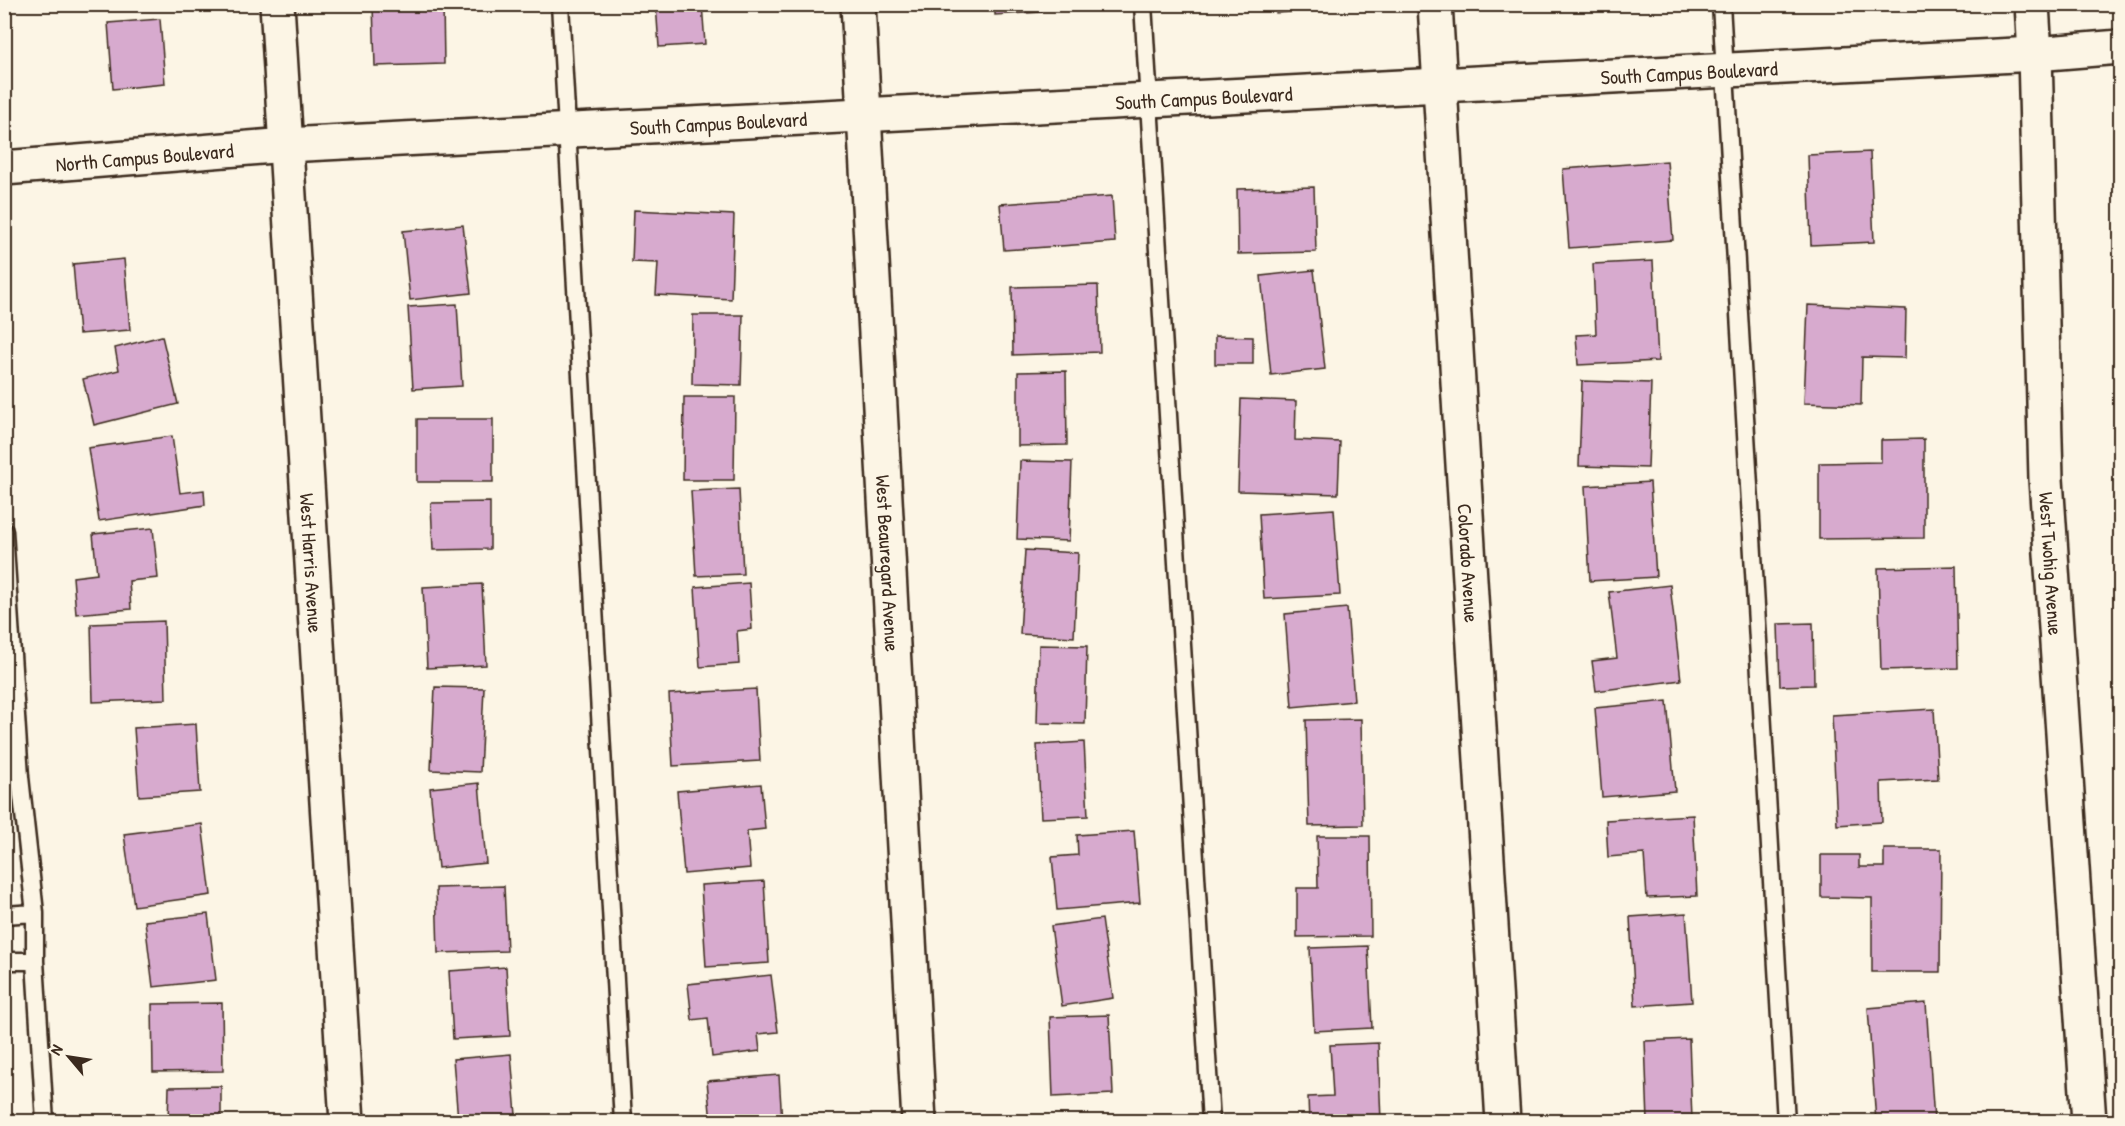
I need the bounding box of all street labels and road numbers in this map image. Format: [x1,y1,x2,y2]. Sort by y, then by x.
street label: South Campus Boulevard [1600,54,1779,90]
street label: South Campus Boulevard [1115,79,1293,115]
street label: South Campus Boulevard [629,104,808,141]
street label: North Campus Boulevard [54,136,235,177]
street label: West Beauregard Avenue [870,474,907,652]
street label: West Twohig Avenue [2033,491,2070,636]
street label: West Harris Avenue [294,492,330,633]
street label: Colorado Avenue [1452,503,1486,623]

